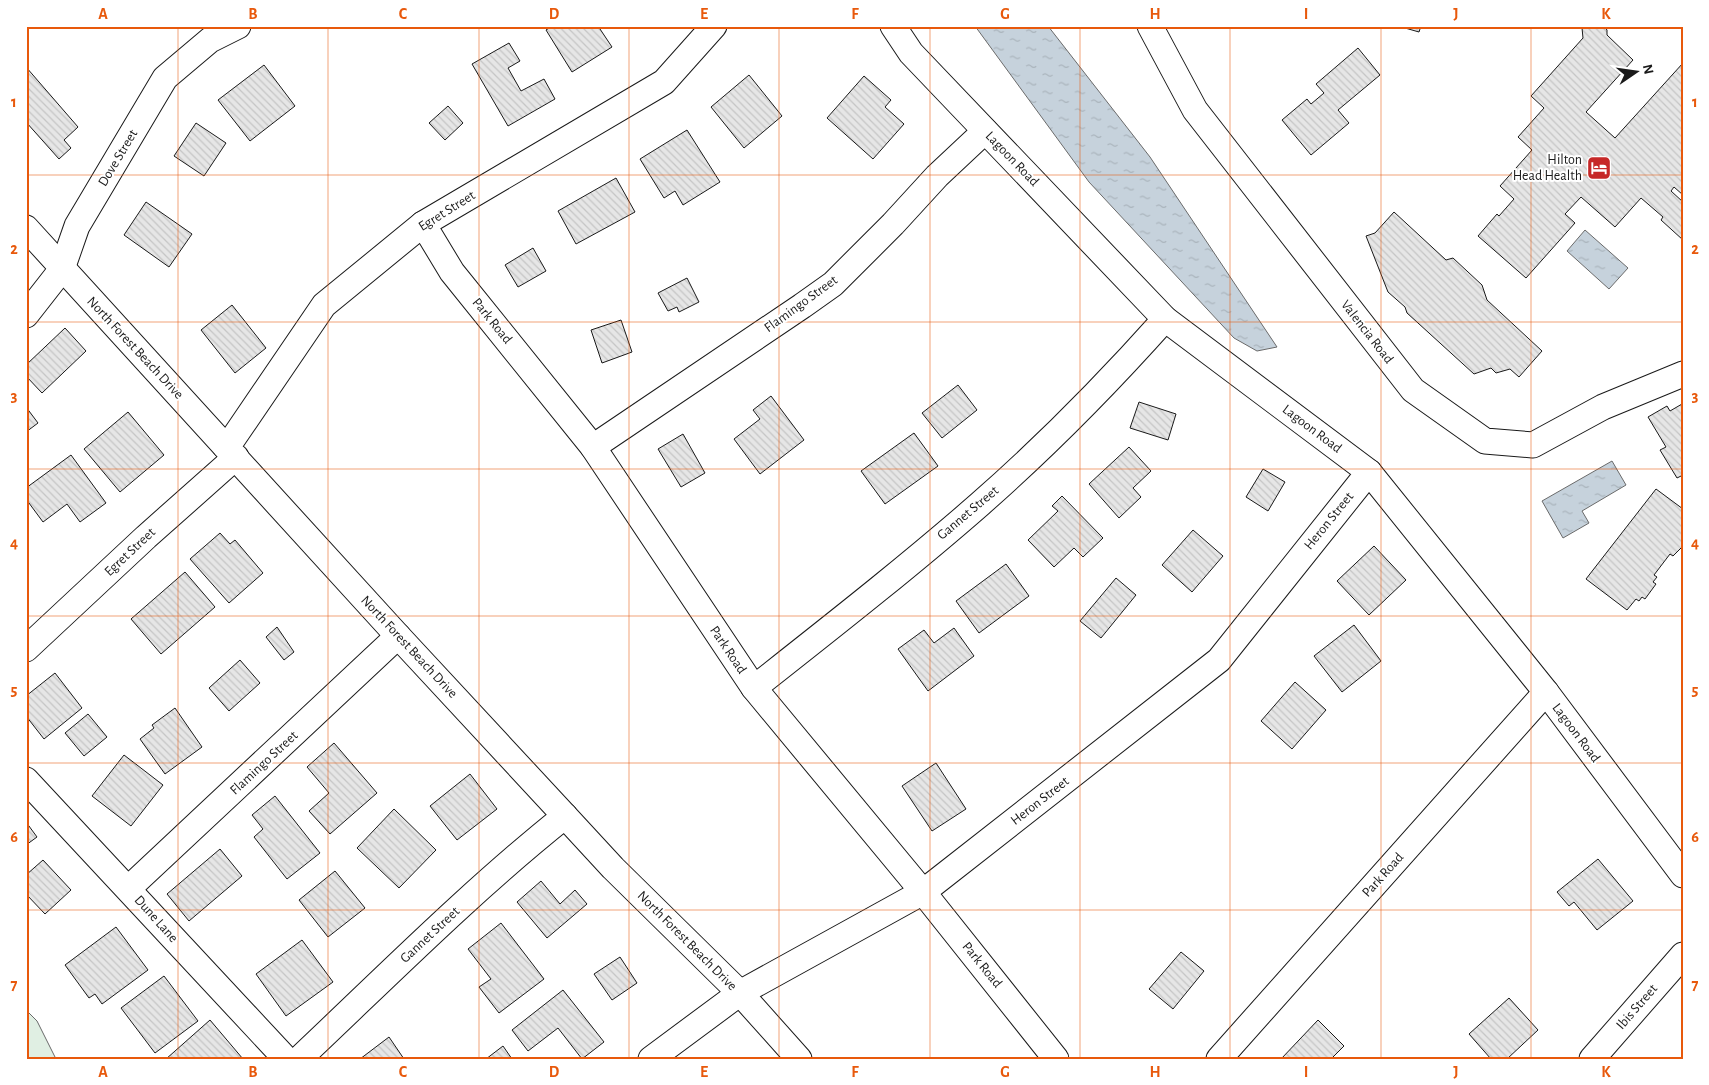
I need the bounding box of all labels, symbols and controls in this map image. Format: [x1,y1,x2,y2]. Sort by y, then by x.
text: A [98,6,108,22]
text: B [248,6,258,22]
text: C [399,6,408,22]
text: D [549,6,560,22]
text: E [700,6,708,22]
text: F [851,6,859,22]
text: G [1000,6,1010,22]
text: H [1149,6,1161,22]
text: I [1304,6,1308,22]
text: J [1453,6,1459,22]
text: K [1601,6,1611,22]
north arrow [1612,48,1662,98]
text: N [1640,63,1656,76]
text: 1 [11,94,17,110]
text: 1 [1692,94,1698,110]
street label: Dove Street [96,127,141,189]
street label: Lagoon Road [983,129,1041,189]
place label: Hilton Head Health [1513,153,1582,183]
hotel icon: Hilton Head Health [1586,155,1612,181]
street label: Egret Street [416,188,478,234]
text: 2 [10,241,18,257]
text: 2 [1691,241,1699,257]
street label: Flamingo Street [762,273,841,335]
street label: North Forest Beach Drive [84,294,186,402]
street label: Park Road [469,295,515,347]
street label: Valencia Road [1338,298,1396,366]
text: 3 [11,388,18,404]
text: 3 [1692,388,1699,404]
street label: Lagoon Road [1280,402,1344,456]
street label: Gannet Street [935,483,1002,542]
street label: Heron Street [1302,489,1357,552]
street label: Egret Street [102,525,158,579]
text: 4 [10,535,18,551]
text: 4 [1691,535,1699,551]
street label: North Forest Beach Drive [358,593,460,701]
street label: Park Road [707,624,749,676]
text: 5 [11,682,18,698]
text: 5 [1692,682,1699,698]
street label: Lagoon Road [1549,701,1603,765]
street label: Flamingo Street [228,728,301,798]
street label: Heron Street [1008,774,1072,828]
text: 6 [10,829,18,845]
text: 6 [1691,829,1699,845]
street label: Park Road [1360,850,1406,900]
street label: North Forest Beach Drive [635,889,739,993]
street label: Dune Lane [131,893,181,945]
street label: Gannet Street [398,904,463,966]
street label: Park Road [959,939,1005,991]
text: 7 [11,977,18,993]
text: 7 [1692,977,1699,993]
street label: Ibis Street [1614,981,1661,1032]
text: A [98,1064,108,1080]
text: B [248,1064,258,1080]
text: C [399,1064,408,1080]
text: D [549,1064,560,1080]
text: E [700,1064,708,1080]
text: F [851,1064,859,1080]
text: G [1000,1064,1010,1080]
text: H [1149,1064,1161,1080]
text: I [1304,1064,1308,1080]
text: J [1453,1064,1459,1080]
text: K [1601,1064,1611,1080]

